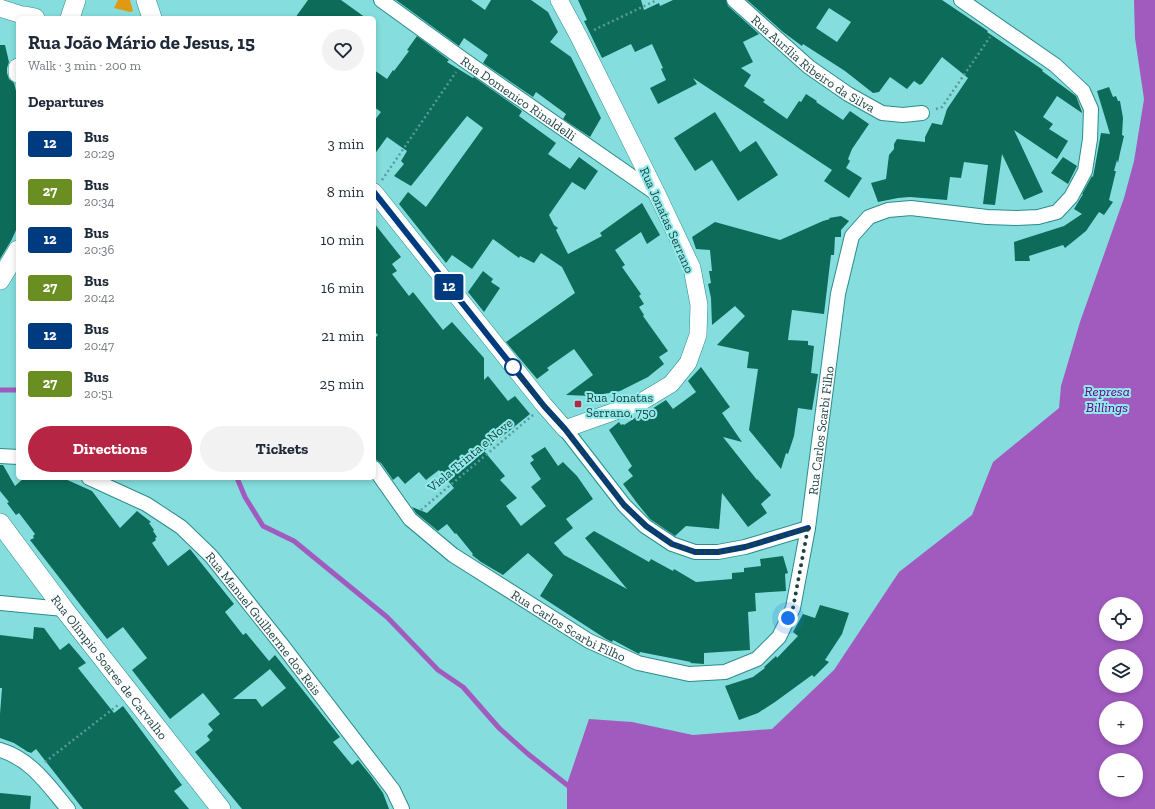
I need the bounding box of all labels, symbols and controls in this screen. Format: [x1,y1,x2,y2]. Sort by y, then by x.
street label: Rua Aurília Ribeiro da Silva [748,12,878,115]
button: heart [322,29,364,71]
text: Rua João Mário de Jesus, 15 [28,31,255,54]
street label: Rua Domenico Rinaldelli [458,53,580,143]
text: Walk · 3 min · 200 m [28,58,141,73]
text: Departures [28,93,104,111]
text: Bus [84,128,109,146]
text: 12 [43,135,57,152]
text: 3 min [328,135,364,153]
text: 20:29 [84,146,115,161]
street label: Rua Jonatas Serrano [637,165,697,276]
text: Bus [84,176,109,194]
text: 27 [43,183,57,200]
text: 8 min [327,183,364,201]
text: 20:34 [84,194,114,209]
text: Bus [84,224,109,242]
text: 12 [43,231,57,248]
text: 10 min [320,231,364,249]
text: 20:36 [84,242,114,257]
text: Bus [84,272,109,290]
line badge: 12 [431,274,467,300]
text: 12 [442,278,456,295]
text: 27 [43,279,57,296]
text: 16 min [321,279,364,297]
text: 20:42 [84,290,115,305]
text: Bus [84,320,109,338]
text: 12 [43,327,57,344]
text: 21 min [321,327,364,345]
text: 20:47 [84,338,114,353]
unlabelled marker [504,358,522,376]
street label: Rua Carlos Scarbi Filho [805,365,836,496]
text: Bus [84,368,109,386]
text: 27 [43,375,57,392]
text: 25 min [319,375,364,393]
water label: Represa Billings [1084,383,1130,416]
text: 20:51 [84,386,113,401]
place label: Rua Jonatas Serrano, 750 [586,390,656,420]
marker: Rua Jonatas Serrano, 750 [573,399,583,409]
street label: Viela Trinta e Nove [424,415,515,496]
button: Directions [28,426,192,472]
button: Tickets [200,426,364,472]
street label: Rua Manuel Guilherme dos Reis [203,549,325,698]
street label: Rua Carlos Scarbi Filho [509,586,628,664]
street label: Rua Olímpio Soares de Carvalho [48,592,171,743]
map controls [1099,597,1143,797]
button: locate [1099,597,1143,641]
your location [778,608,798,628]
button: layers [1099,649,1143,693]
button: + [1099,701,1143,745]
button: − [1099,753,1143,797]

